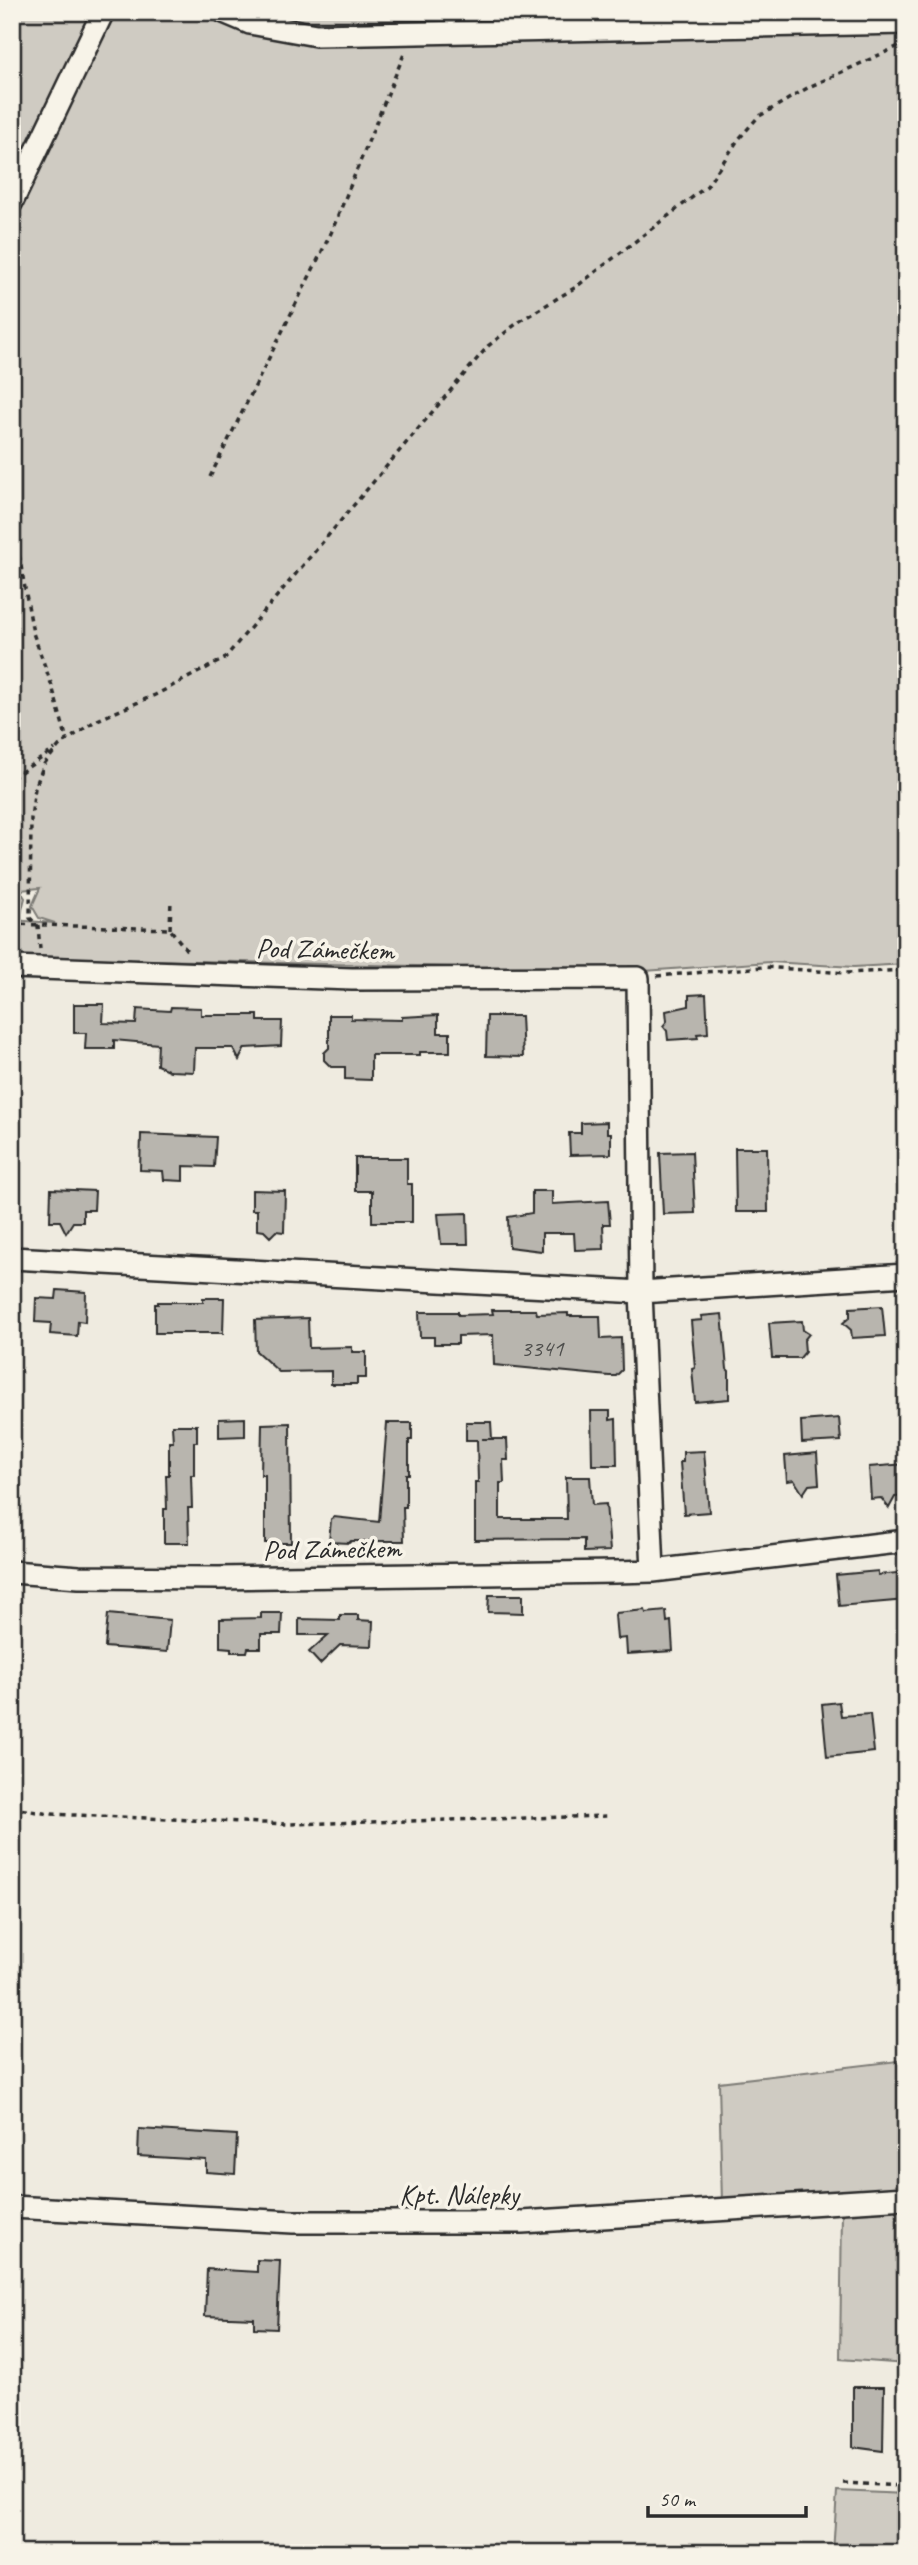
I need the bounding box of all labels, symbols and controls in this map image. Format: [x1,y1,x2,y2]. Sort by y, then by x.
street label: Pod Zámečkem [256,930,396,968]
house number: 3341 [520,1333,565,1363]
street label: Pod Zámečkem [263,1530,403,1568]
street label: Kpt. Nálepky [399,2177,521,2212]
scale bar [648,2474,806,2518]
text: 50 m [659,2486,697,2512]

